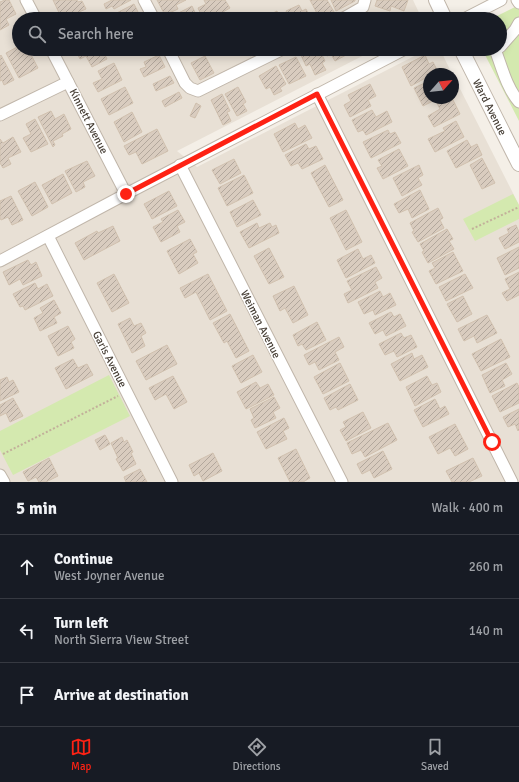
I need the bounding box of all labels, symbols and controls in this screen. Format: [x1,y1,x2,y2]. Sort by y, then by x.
search box [12,12,507,56]
icon: search [26,23,48,45]
text: Search here [58,25,134,43]
north arrow [423,68,459,104]
street label: Ward Avenue [470,77,509,137]
street label: Kinnett Avenue [67,86,111,156]
route end [117,185,135,203]
street label: Weiman Avenue [238,288,283,360]
street label: Garis Avenue [90,329,129,390]
route start [483,433,501,451]
text: 5 min [16,498,57,519]
text: Walk · 400 m [432,500,503,516]
text: Continue [54,550,113,568]
icon: ahead [16,556,38,578]
text: 260 m [469,559,503,575]
text: West Joyner Avenue [54,568,165,584]
text: Turn left [54,614,108,632]
icon: left [16,620,38,642]
text: 140 m [469,623,503,639]
text: North Sierra View Street [54,632,189,648]
icon: arrive [16,684,38,706]
text: Arrive at destination [54,686,189,704]
tab: Map [70,736,92,773]
tab: Directions [233,736,281,773]
tab: Saved [421,736,449,773]

